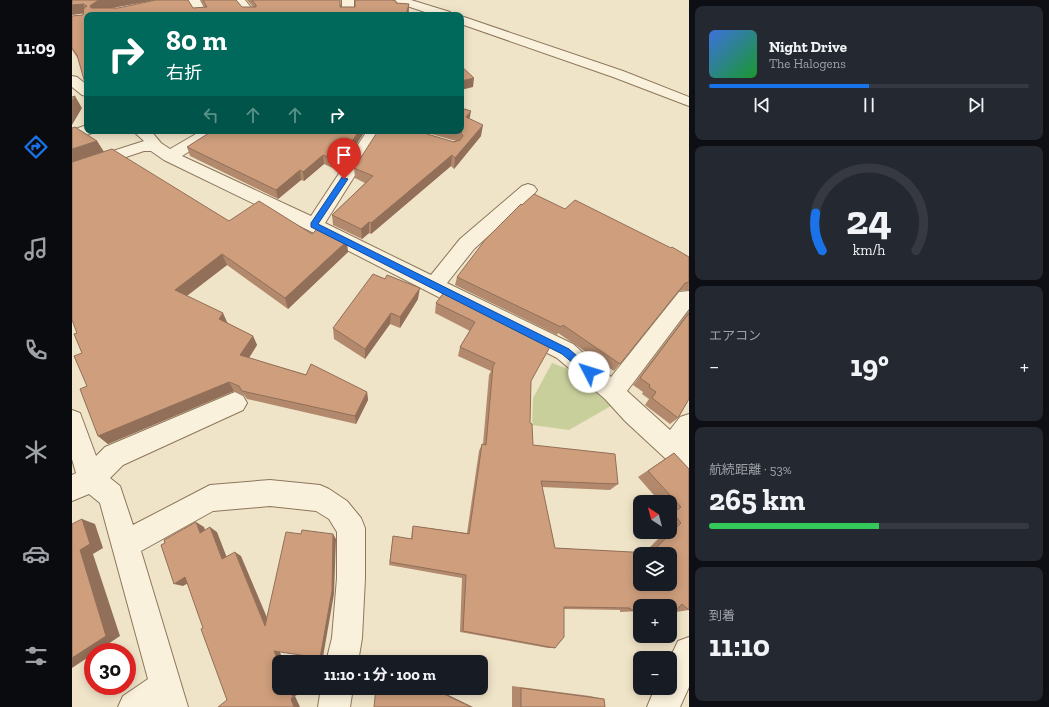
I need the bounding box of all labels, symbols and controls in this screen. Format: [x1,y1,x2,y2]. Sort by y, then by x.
text: 80 m [166,24,227,57]
icon: right [100,28,152,80]
text: 11:09 [16,37,56,59]
text: Night Drive [769,38,847,56]
text: The Halogens [769,56,846,71]
text: 右折 [166,62,202,84]
icon: previous [751,94,773,116]
icon: pause [858,94,880,116]
icon: next [965,94,987,116]
icon: left [200,104,222,126]
icon: ahead [242,104,264,126]
icon: ahead [284,104,306,126]
icon: right [326,104,348,126]
icon: directions [22,133,50,161]
pin [327,138,361,179]
icon: arrive [333,144,355,166]
text: 24 [846,195,892,245]
icon: music [22,235,50,263]
text: km/h [853,242,885,259]
text: エアコン [709,328,761,343]
icon: phone [22,336,50,364]
text: 19° [850,348,889,384]
position arrow [568,351,610,393]
text: − [709,353,719,380]
text: + [1020,353,1029,380]
icon: climate [22,438,50,466]
text: 航続距離 · 53% [709,462,792,477]
text: 265 km [709,482,805,518]
north arrow [633,495,677,539]
map controls [633,495,677,695]
icon: car [22,540,50,568]
button: layers [633,547,677,591]
button: + [633,599,677,643]
text: 到着 [709,608,735,623]
text: 11:10 [709,628,770,664]
icon: filters [22,642,50,670]
speed limit sign: 30 [84,643,136,695]
button: − [633,651,677,695]
text: 11:10 · 1 分 · 100 m [324,666,436,684]

